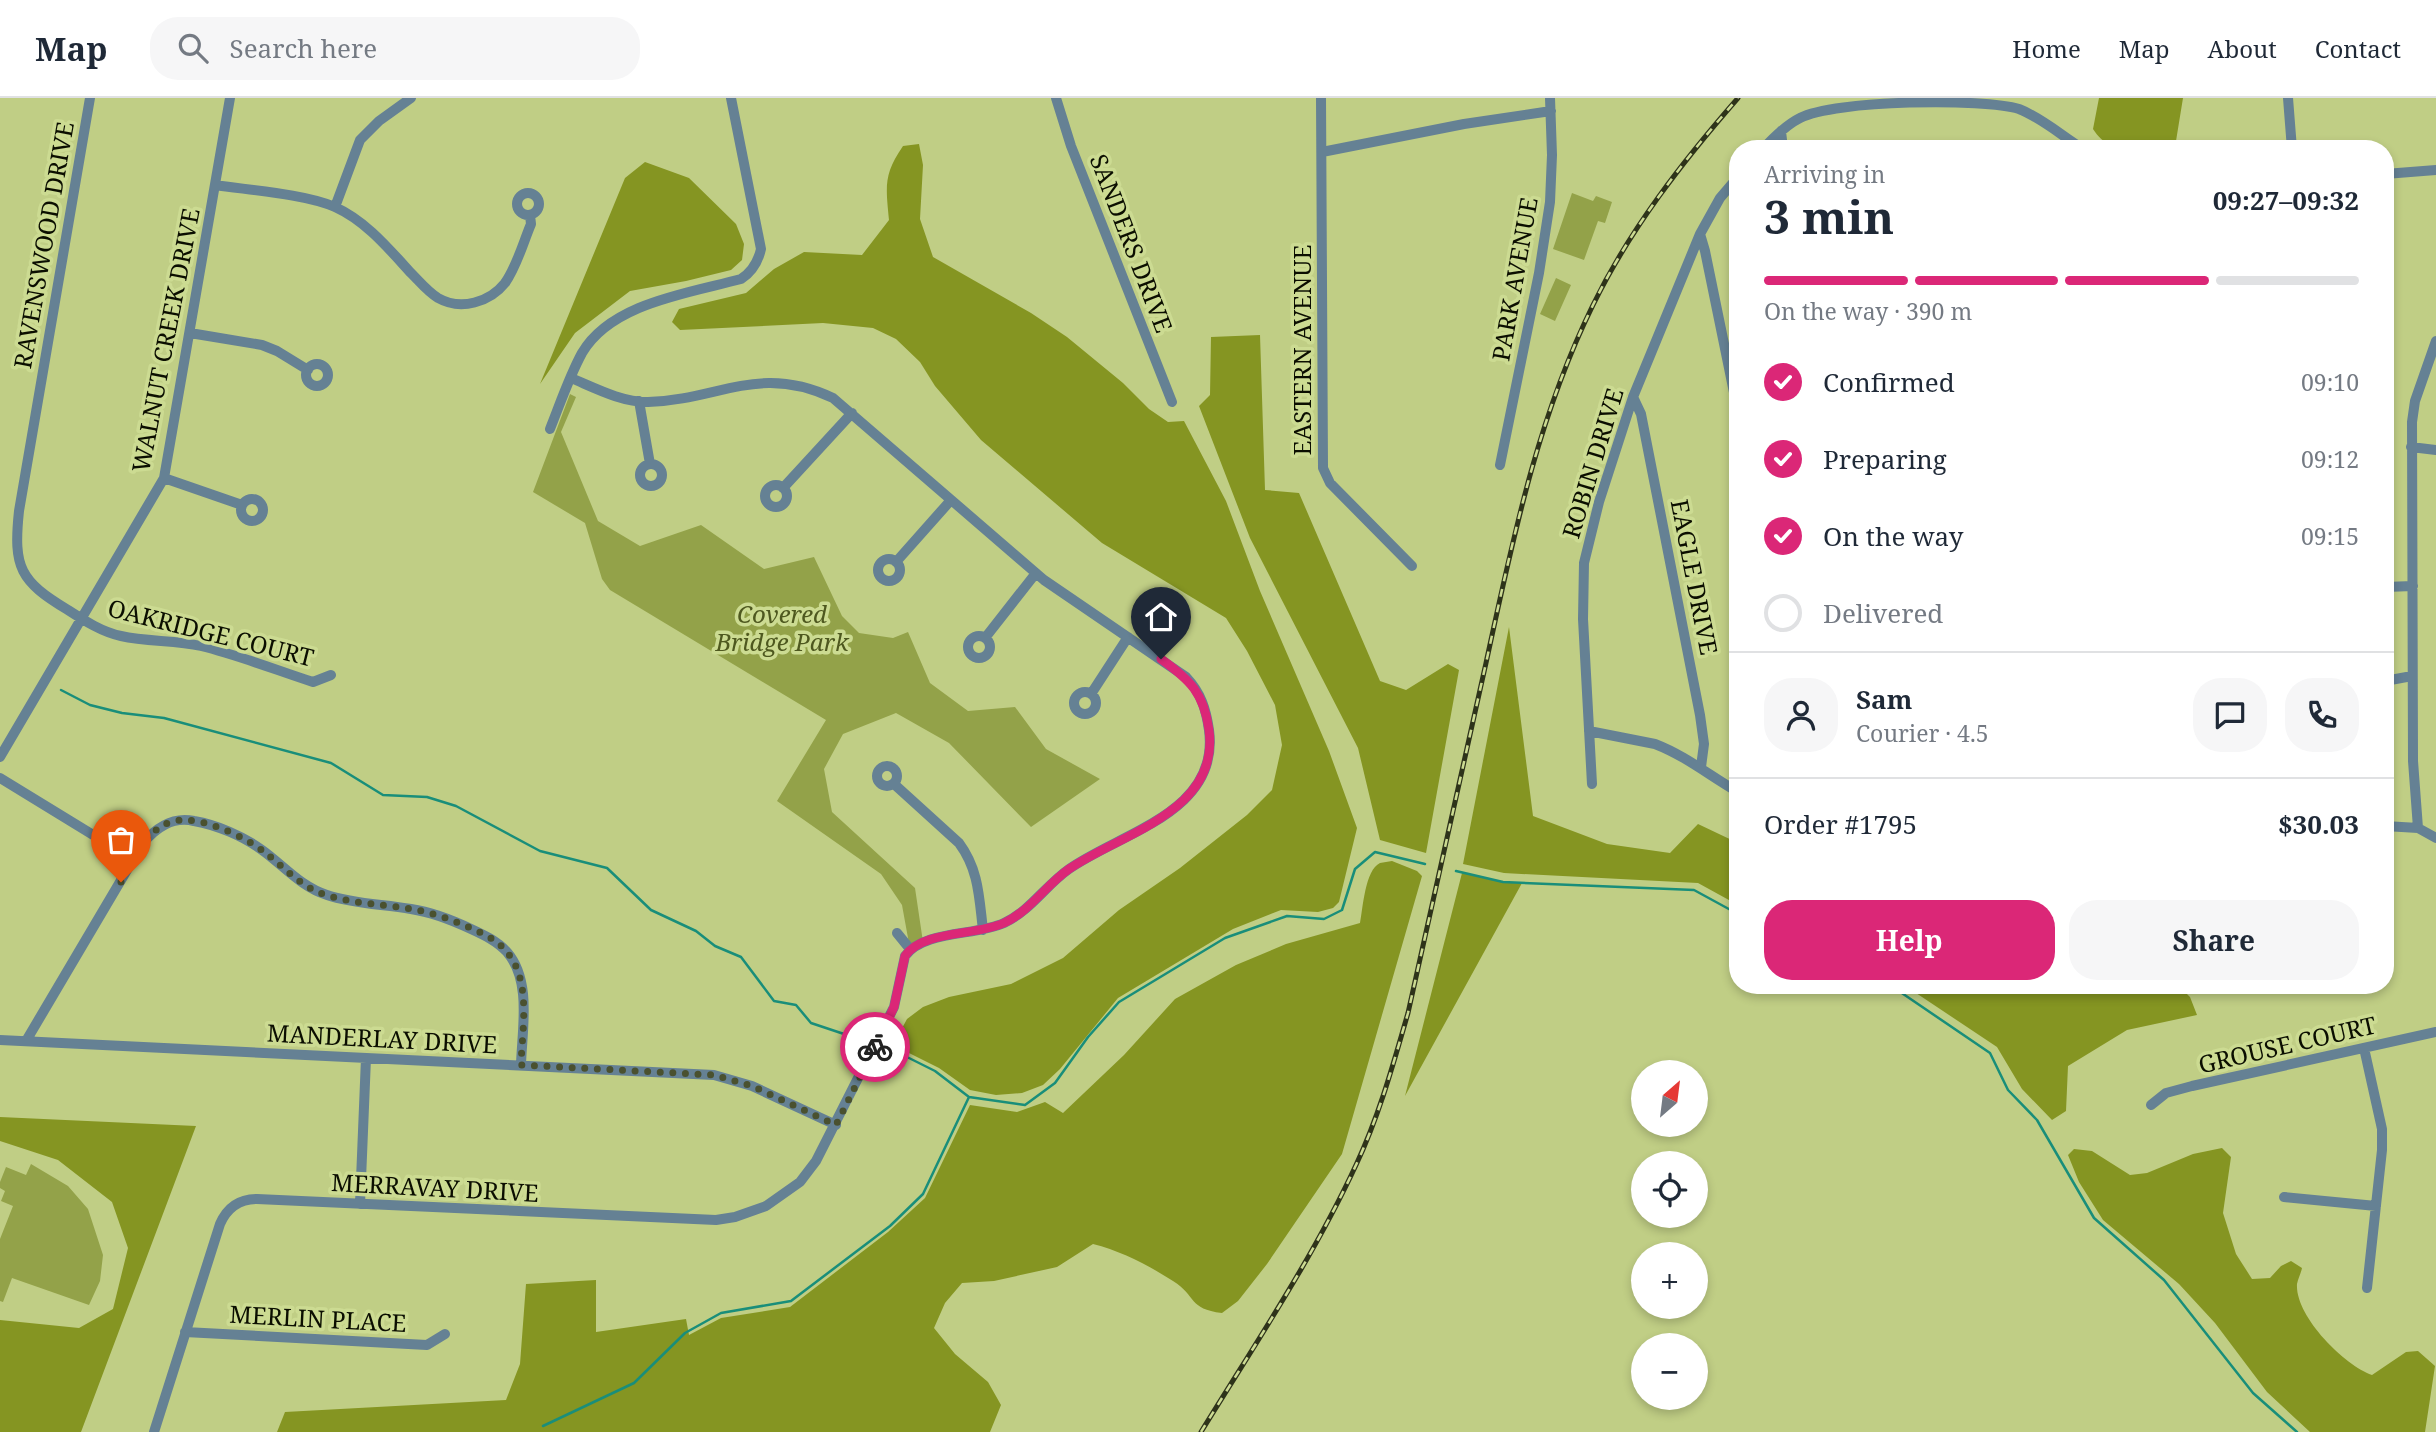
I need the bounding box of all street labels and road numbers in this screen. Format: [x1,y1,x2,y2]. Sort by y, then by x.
street label: RAVENSWOOD DRIVE [5,119,81,371]
street label: SANDERS DRIVE [1083,149,1181,337]
street label: PARK AVENUE [1483,195,1545,363]
street label: WALNUT CREEK DRIVE [123,205,207,475]
street label: EASTERN AVENUE [1285,244,1318,456]
street label: ROBIN DRIVE [1554,384,1630,542]
street label: EAGLE DRIVE [1664,496,1726,658]
street label: OAKRIDGE COURT [105,590,318,674]
street label: GROUSE COURT [2195,1007,2379,1080]
street label: MANDERLAY DRIVE [266,1015,498,1061]
street label: MERRAVAY DRIVE [330,1165,540,1209]
street label: MERLIN PLACE [229,1297,407,1339]

